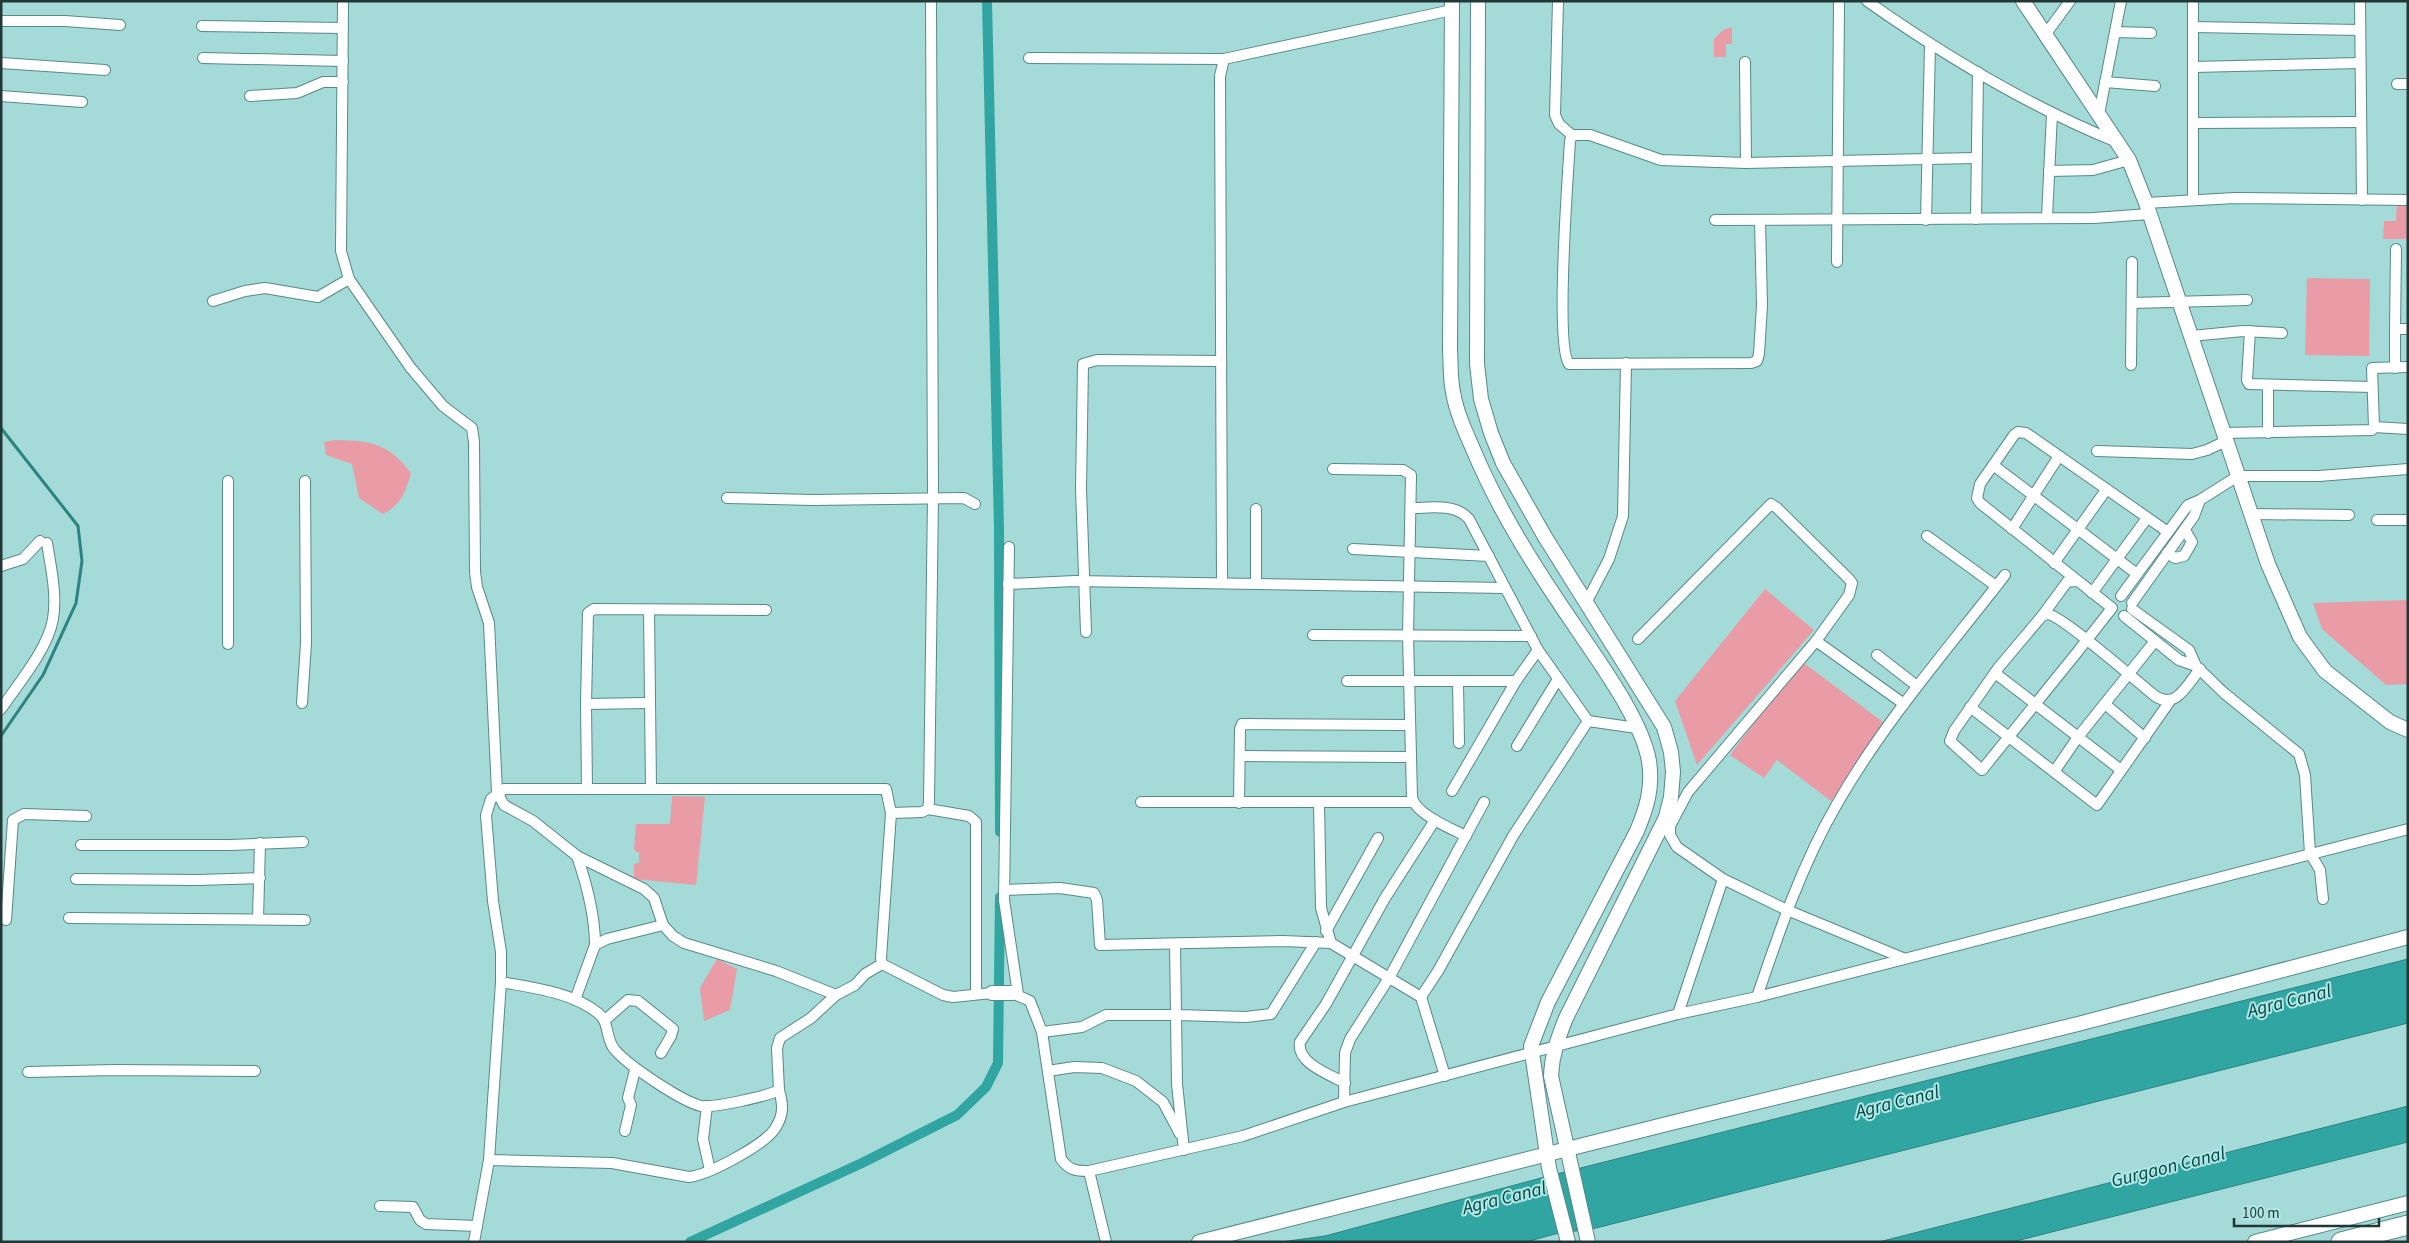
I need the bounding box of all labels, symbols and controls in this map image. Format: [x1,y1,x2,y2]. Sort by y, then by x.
water label: Agra Canal [2244,978,2334,1025]
water label: Agra Canal [1852,1079,1942,1126]
water label: Gurgaon Canal [2108,1140,2229,1195]
water label: Agra Canal [1459,1175,1549,1222]
scale bar [2234,1196,2379,1228]
text: 100 m [2242,1203,2280,1224]

